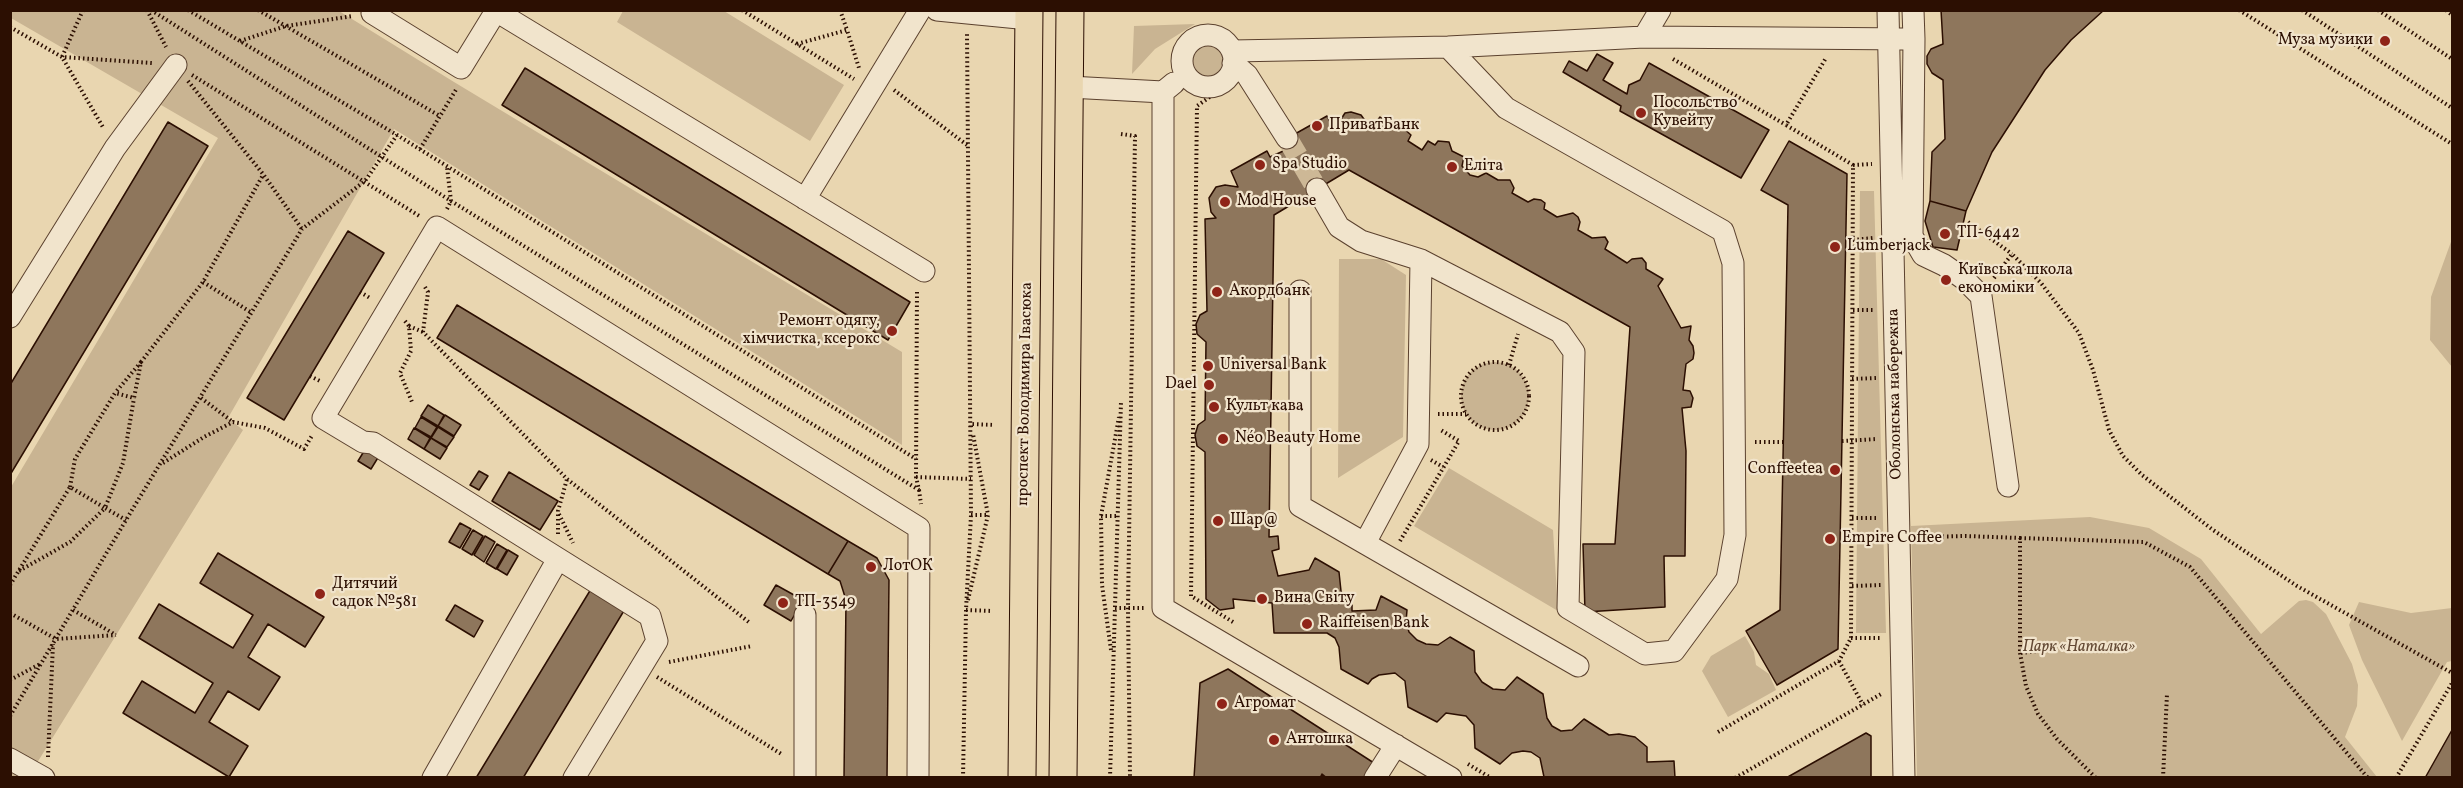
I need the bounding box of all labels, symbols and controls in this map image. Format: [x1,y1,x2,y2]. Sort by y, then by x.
place label: Муза музики [2278,31,2373,51]
marker: Муза музики [2378,34,2392,48]
place label: Посольство Кувейту [1653,94,1737,132]
marker: Посольство Кувейту [1634,106,1648,120]
place label: ПриватБанк [1329,116,1419,136]
marker: ПриватБанк [1310,119,1324,133]
place label: Spa Studio [1272,155,1347,175]
place label: Еліта [1464,157,1503,177]
marker: Spa Studio [1253,158,1267,172]
marker: Еліта [1445,160,1459,174]
place label: Mod House [1237,192,1316,212]
marker: Mod House [1218,195,1232,209]
place label: ТП-6442 [1957,224,2020,244]
marker: ТП-6442 [1938,227,1952,241]
place label: Lumberjack [1847,237,1930,257]
marker: Lumberjack [1828,240,1842,254]
place label: Київська школа економіки [1958,261,2073,299]
marker: Київська школа економіки [1939,273,1953,287]
street label: проспект Володимира Івасюка [1014,282,1038,506]
place label: Акордбанк [1229,282,1310,302]
marker: Акордбанк [1210,285,1224,299]
street label: Оболонська набережна [1885,308,1907,480]
place label: Ремонт одягу, хімчистка, ксерокс [742,312,880,350]
marker: Ремонт одягу, хімчистка, ксерокс [885,324,899,338]
place label: Universal Bank [1220,356,1327,376]
marker: Universal Bank [1201,359,1215,373]
place label: Dael [1165,375,1197,395]
marker: Dael [1202,378,1216,392]
place label: Культ кава [1226,397,1304,417]
marker: Культ кава [1207,400,1221,414]
place label: Néo Beauty Home [1235,429,1360,449]
marker: Néo Beauty Home [1216,432,1230,446]
place label: Conffeetea [1748,460,1823,480]
marker: Conffeetea [1828,463,1842,477]
place label: Шар@ [1230,511,1279,531]
marker: Шар@ [1211,514,1225,528]
place label: Empire Coffee [1842,529,1942,549]
marker: Empire Coffee [1823,532,1837,546]
place label: ЛотОК [883,557,933,577]
marker: ЛотОК [864,560,878,574]
place label: Дитячий садок №581 [332,575,417,613]
marker: Дитячий садок №581 [313,587,327,601]
place label: Вина Світу [1274,589,1355,609]
marker: Вина Світу [1255,592,1269,606]
place label: ТП-3549 [795,593,855,613]
marker: ТП-3549 [776,596,790,610]
place label: Raiffeisen Bank [1319,614,1429,634]
marker: Raiffeisen Bank [1300,617,1314,631]
park label: Парк «Наталка» [2023,638,2135,658]
place label: Агромат [1234,694,1296,714]
marker: Агромат [1215,697,1229,711]
place label: Антошка [1286,730,1353,750]
marker: Антошка [1267,733,1281,747]

